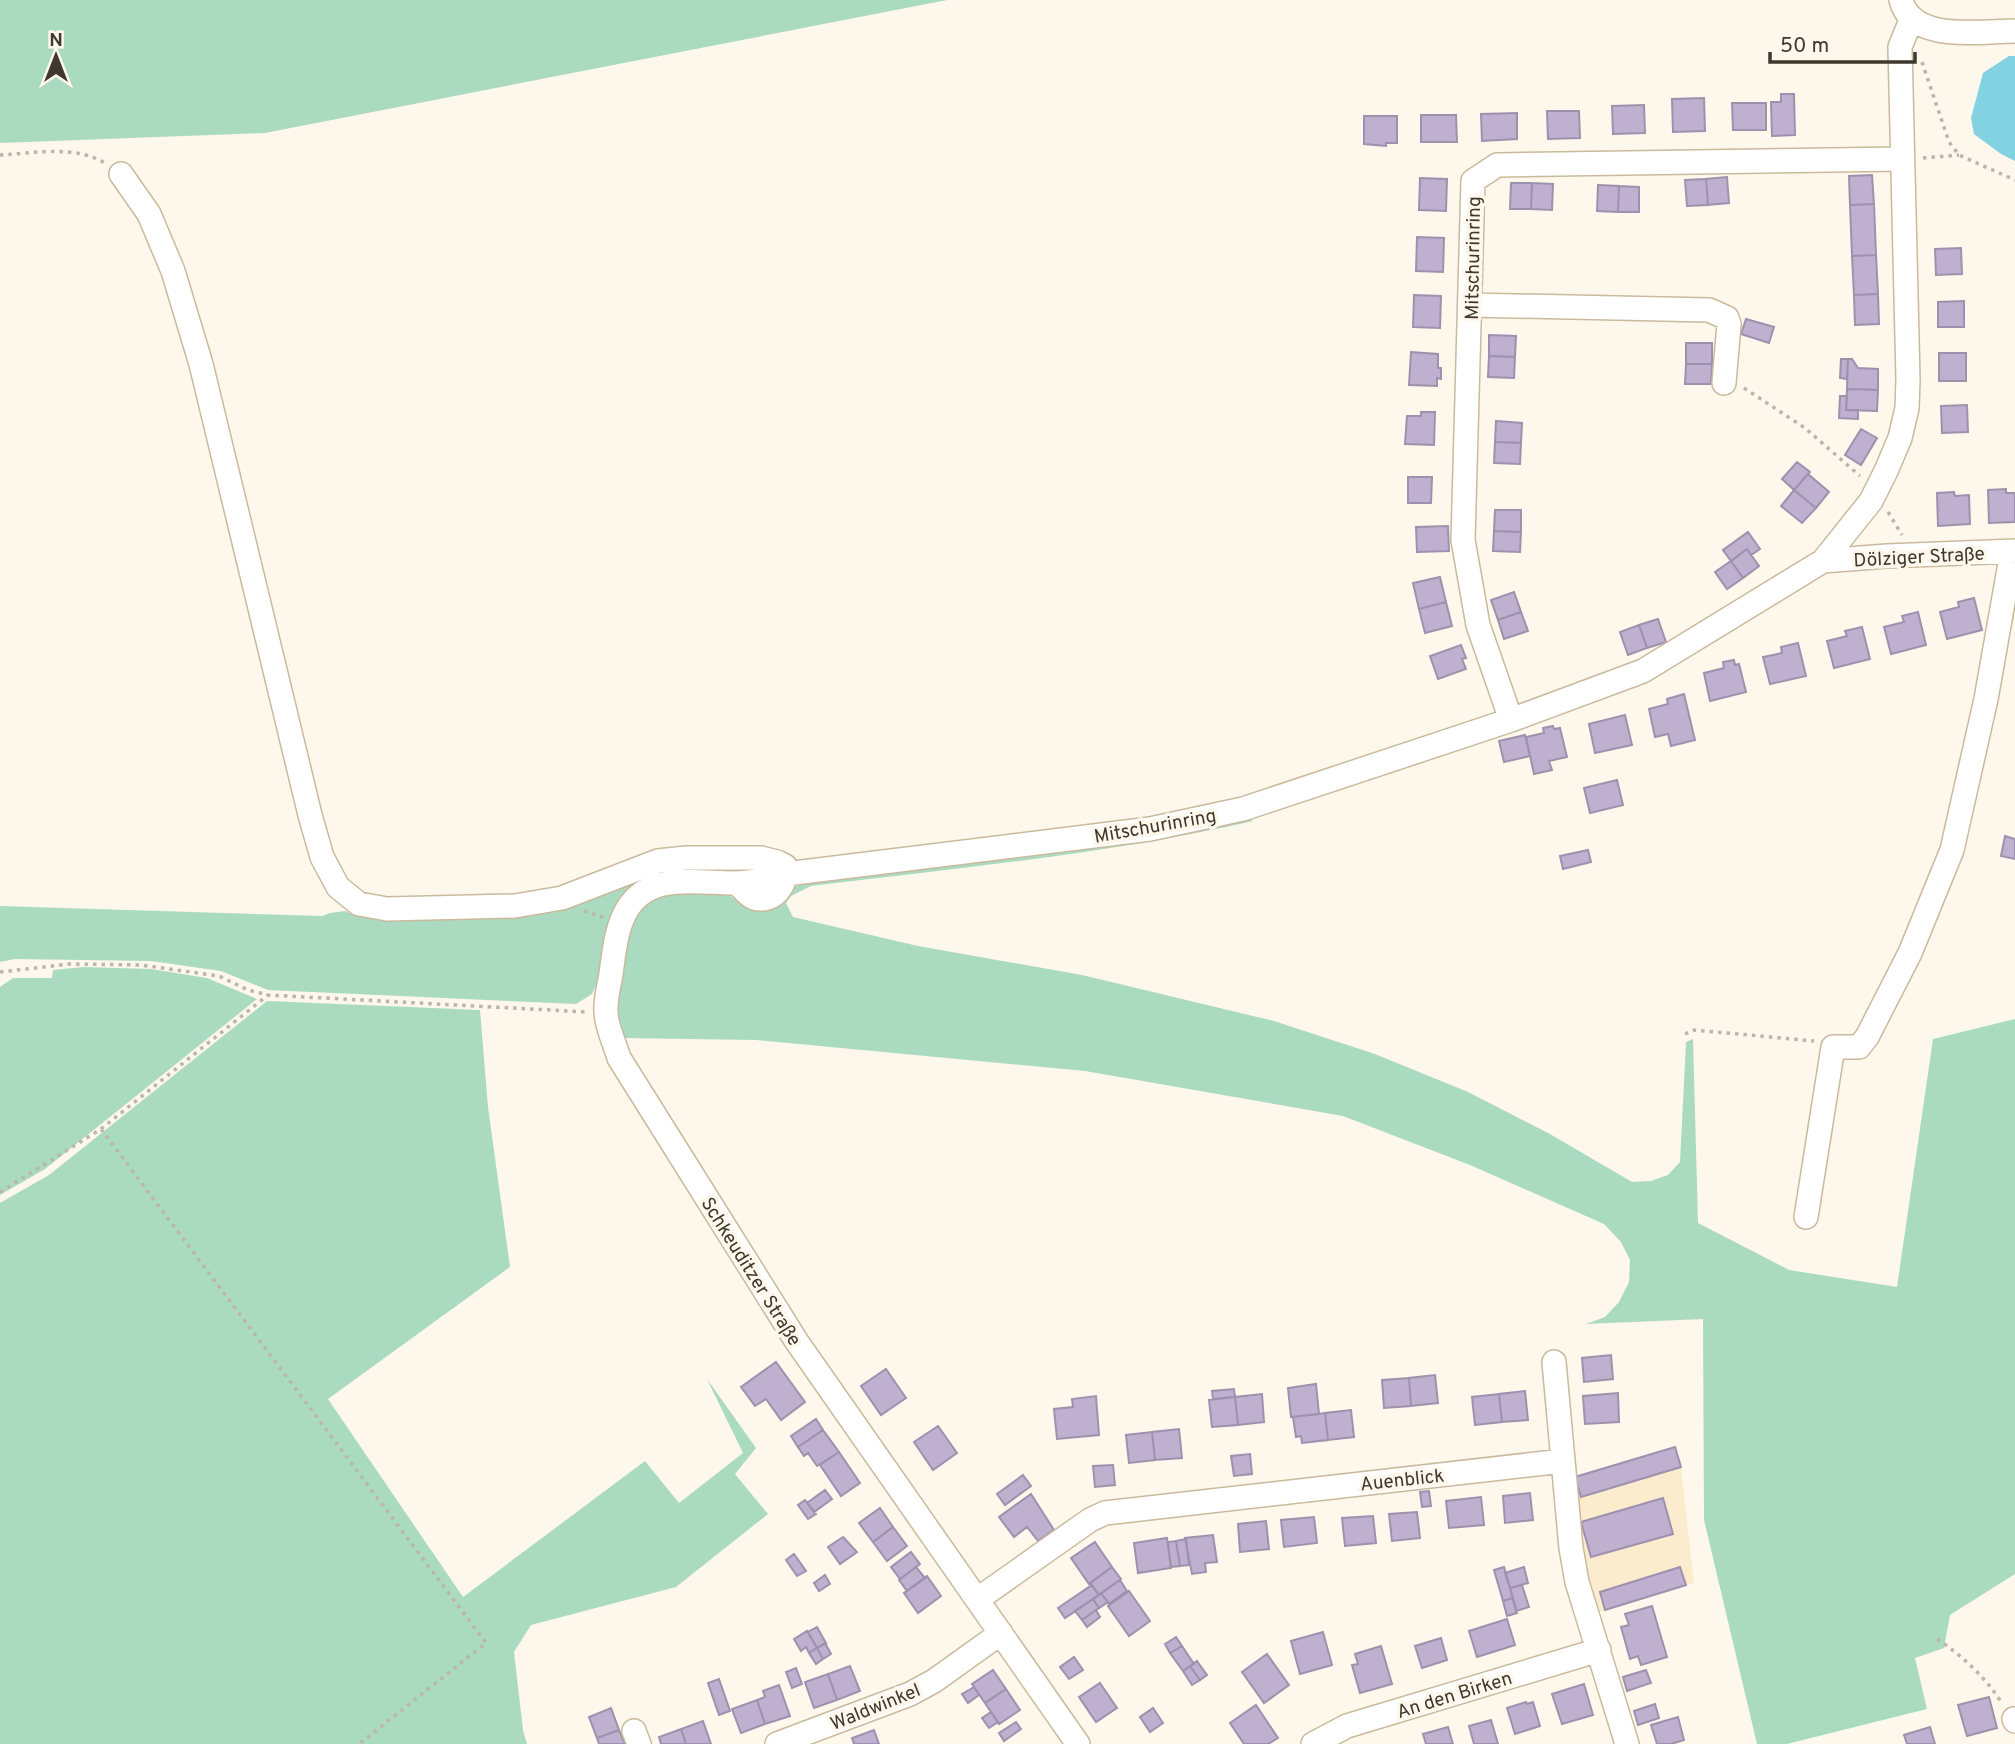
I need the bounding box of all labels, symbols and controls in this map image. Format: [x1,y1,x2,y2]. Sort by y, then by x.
north arrow [21,21,91,91]
scale bar [1770,21,1915,65]
text: N [49,29,63,53]
text: 50 m [1780,33,1829,60]
street label: Mitschurinring [1461,196,1487,320]
street label: Dölziger Straße [1853,543,1985,573]
street label: Mitschurinring [1092,804,1218,850]
street label: Schkeuditzer Straße [695,1193,806,1351]
street label: Auenblick [1359,1465,1446,1497]
street label: An den Birken [1394,1667,1515,1725]
street label: Waldwinkel [827,1679,924,1737]

